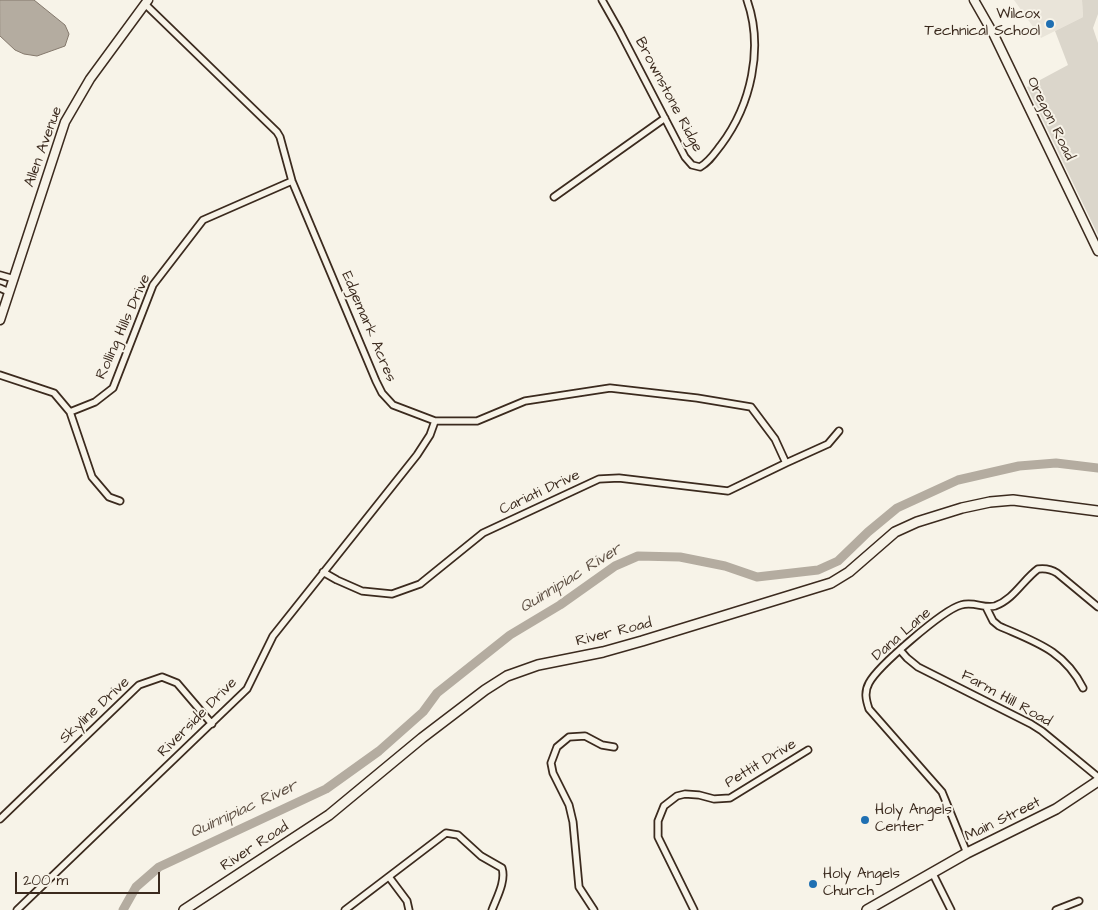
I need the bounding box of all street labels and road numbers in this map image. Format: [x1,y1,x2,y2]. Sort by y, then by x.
street label: Brownstone Ridge [630,35,706,155]
street label: Oregon Road [1022,74,1078,164]
street label: Allen Avenue [21,104,67,190]
street label: Edgemark Acres [337,269,399,385]
street label: Rolling Hills Drive [93,272,155,382]
street label: Cariati Drive [497,466,583,520]
street label: Dana Lane [869,605,935,665]
street label: River Road [574,615,654,651]
street label: Farm Hill Road [958,667,1054,731]
street label: Skyline Drive [56,674,134,748]
street label: Riverside Drive [155,675,241,761]
street label: Pettit Drive [722,736,800,792]
street label: Main Street [962,794,1044,846]
street label: River Road [218,818,292,876]

